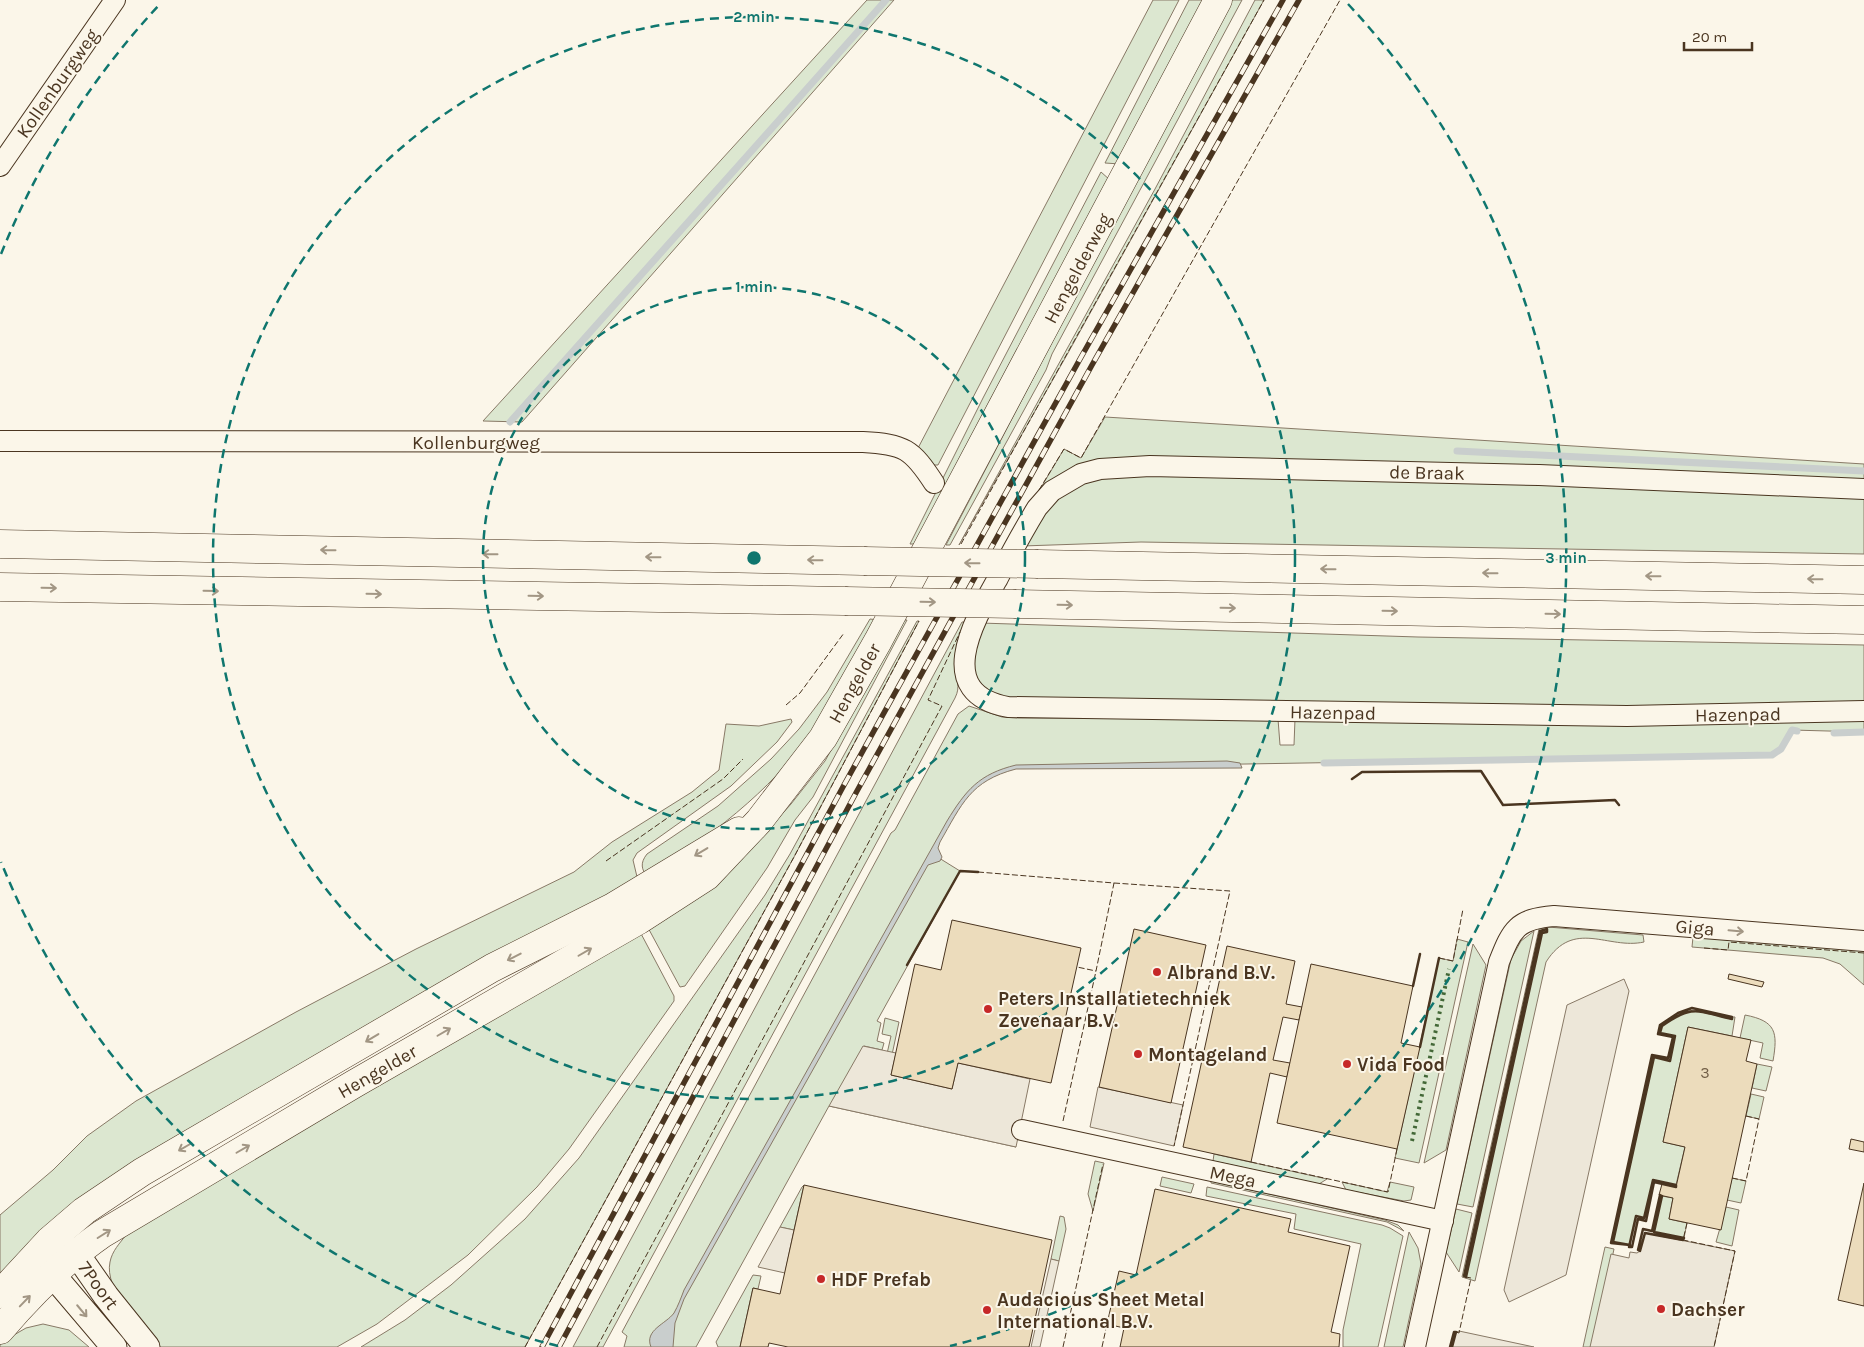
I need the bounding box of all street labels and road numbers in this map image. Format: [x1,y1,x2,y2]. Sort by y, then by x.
street label: Kollenburgweg [12,25,104,142]
street label: Hengelderweg [1040,209,1116,327]
street label: Kollenburgweg [412,432,540,454]
street label: de Braak [1389,461,1465,485]
street label: Hengelder [824,640,886,727]
street label: Hazenpad [1290,701,1376,725]
street label: Hazenpad [1695,703,1781,727]
street label: Giga [1674,915,1715,941]
street label: Hengelder [334,1040,421,1103]
street label: Mega [1207,1161,1258,1193]
street label: 7Poort [73,1257,123,1314]

